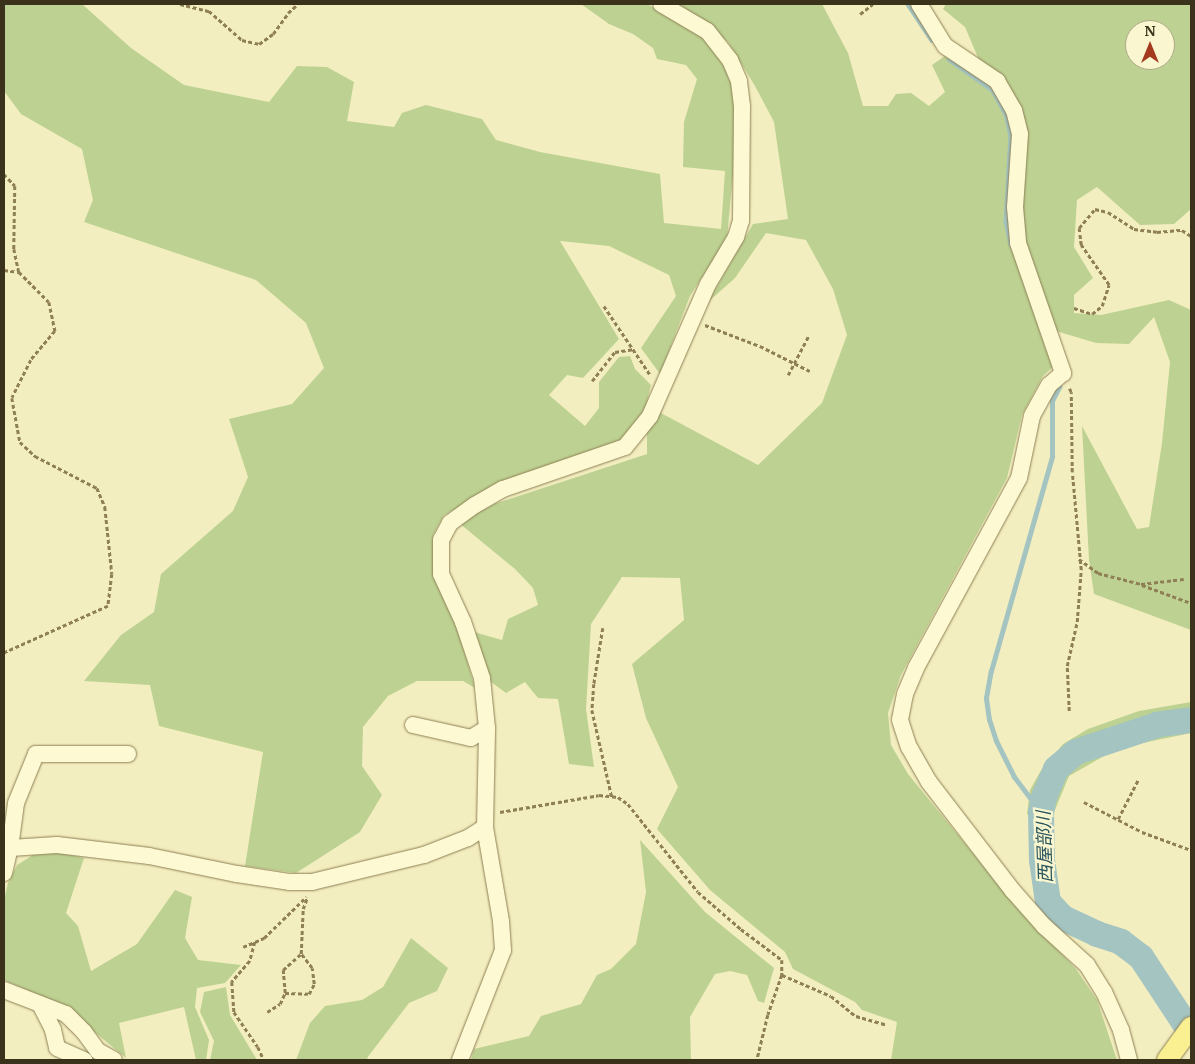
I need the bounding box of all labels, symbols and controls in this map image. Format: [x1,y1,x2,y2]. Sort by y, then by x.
north arrow [1125,20,1175,70]
text: N [1144,22,1156,40]
water label: 西屋部川 [1033,811,1057,883]

